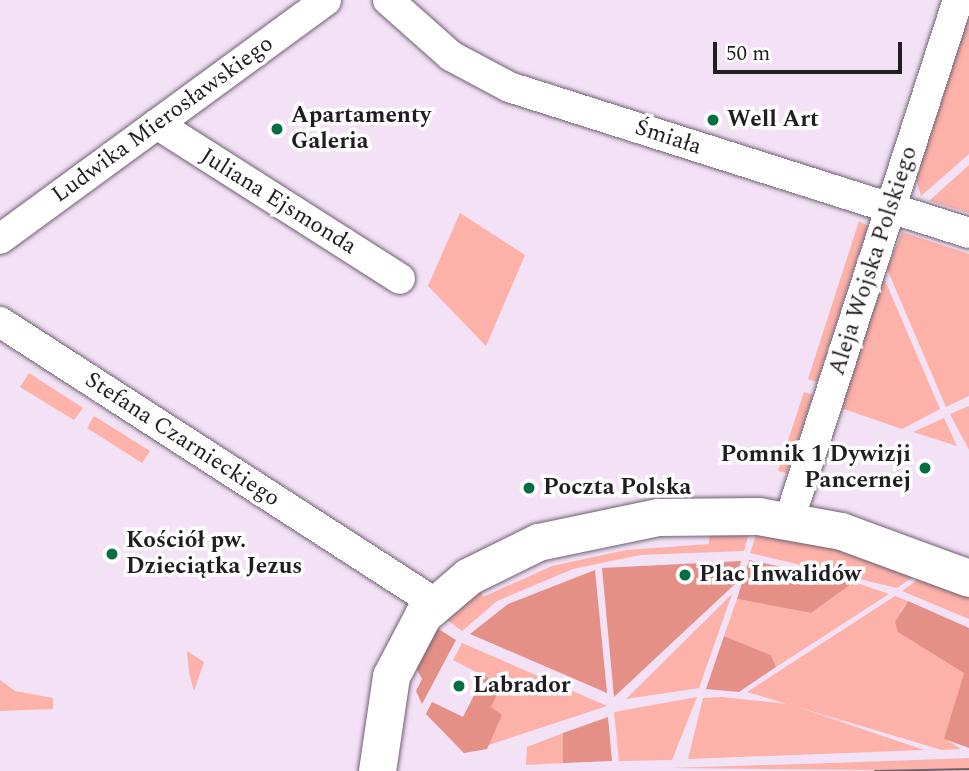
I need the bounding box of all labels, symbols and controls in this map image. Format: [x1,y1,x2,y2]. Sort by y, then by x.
scale bar [717,28,906,72]
street label: Ludwika Mierosławskiego [47,30,279,210]
text: 50 m [726,38,770,70]
place label: Apartamenty Galeria [291,102,431,156]
place label: Well Art [727,106,819,134]
marker: Well Art [705,112,721,128]
street label: Śmiała [631,114,705,162]
marker: Apartamenty Galeria [269,121,285,137]
street label: Juliana Ejsmonda [195,143,361,261]
street label: Aleja Wojska Polskiego [824,143,924,379]
street label: Stefana Czarnieckiego [79,367,285,513]
place label: Pomnik 1 Dywizji Pancernej [721,441,911,495]
marker: Pomnik 1 Dywizji Pancernej [917,460,933,476]
place label: Poczta Polska [543,474,691,502]
marker: Poczta Polska [521,480,537,496]
place label: Kościół pw. Dzieciątka Jezus [126,527,302,581]
marker: Kościół pw. Dzieciątka Jezus [104,546,120,562]
place label: Plac Inwalidów [699,561,861,589]
marker: Plac Inwalidów [677,567,693,583]
place label: Labrador [473,672,571,700]
marker: Labrador [451,678,467,694]

